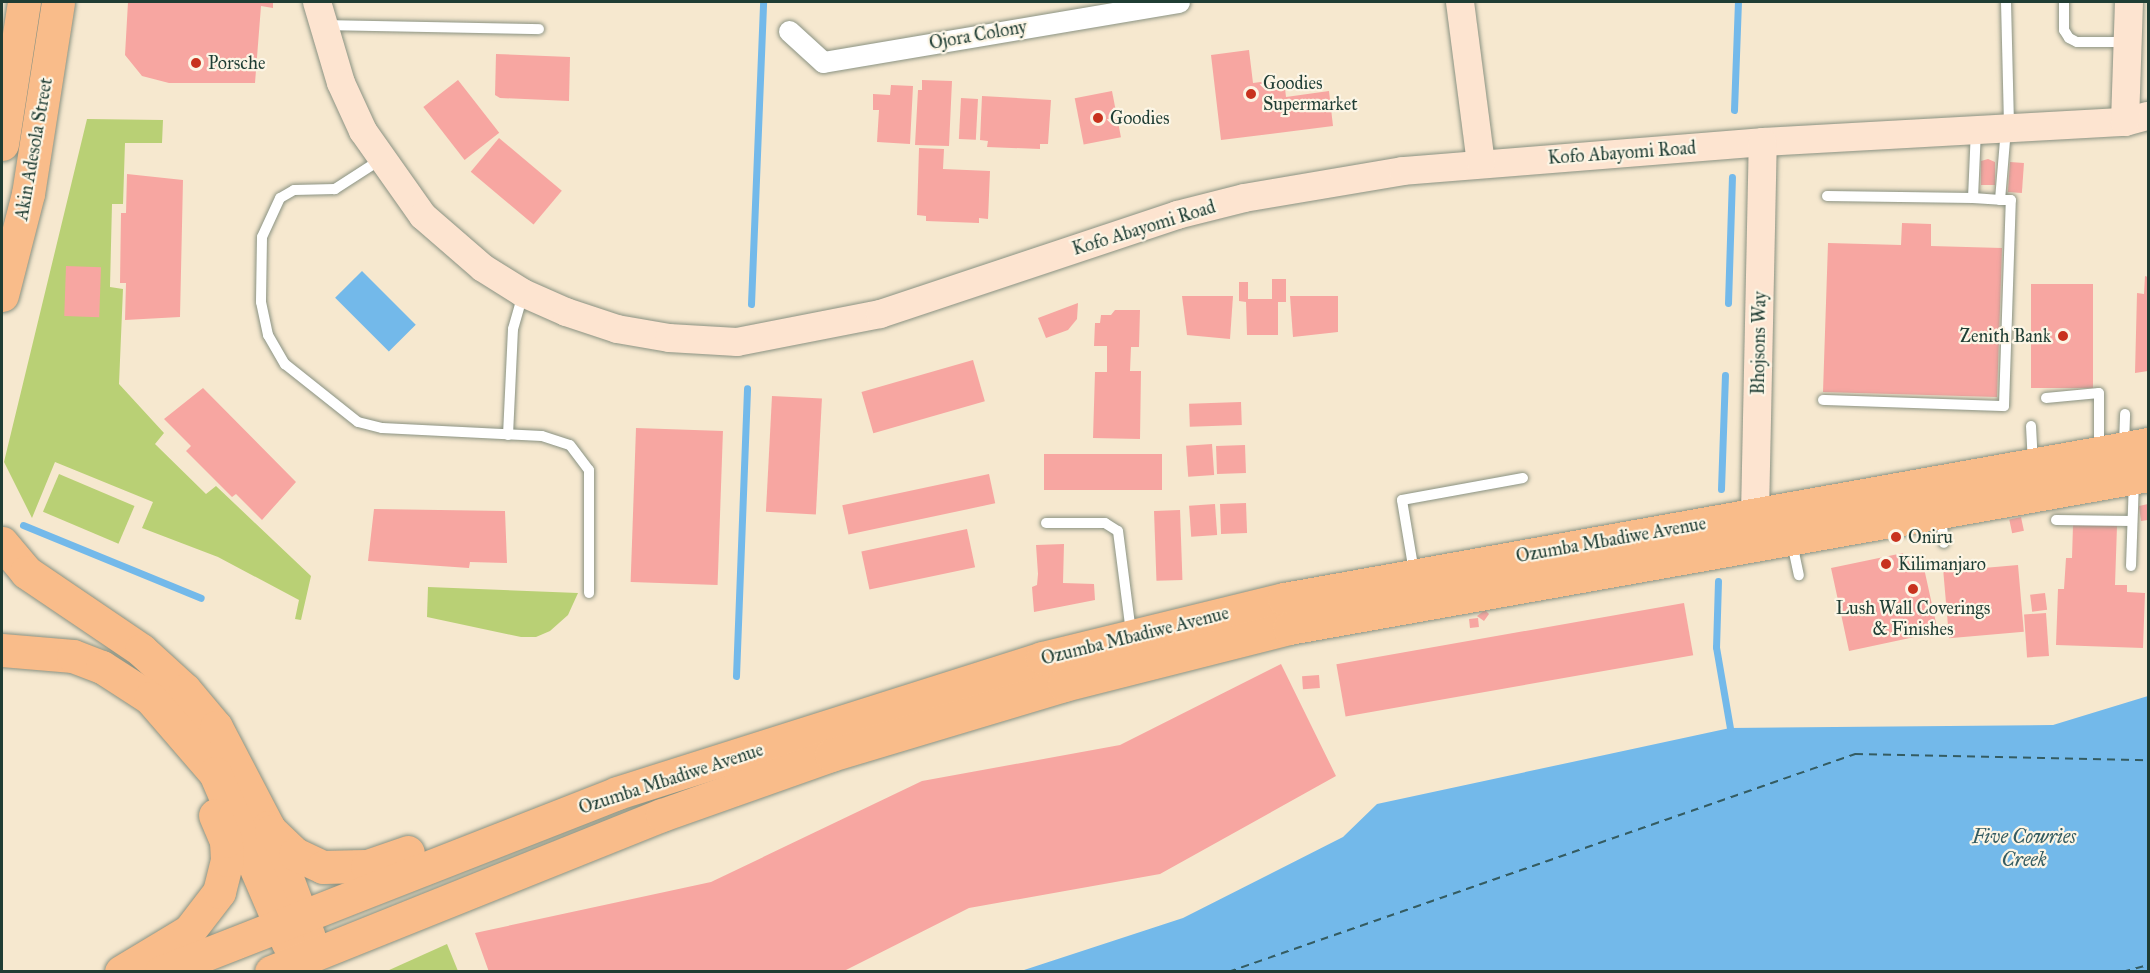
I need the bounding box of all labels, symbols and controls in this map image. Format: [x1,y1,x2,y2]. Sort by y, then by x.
street label: Ojora Colony [928,16,1028,54]
place label: Porsche [208,52,265,74]
marker: Porsche [189,56,203,70]
place label: Goodies Supermarket [1263,73,1358,116]
street label: Akin Adesola Street [11,76,57,222]
marker: Goodies Supermarket [1244,87,1258,101]
place label: Goodies [1110,107,1170,129]
marker: Goodies [1091,111,1105,125]
street label: Kofo Abayomi Road [1547,137,1697,169]
street label: Kofo Abayomi Road [1070,196,1218,260]
street label: Bhojsons Way [1747,291,1771,395]
place label: Zenith Bank [1960,325,2051,347]
marker: Zenith Bank [2056,329,2070,343]
street label: Ozumba Mbadiwe Avenue [1514,513,1708,567]
place label: Oniru [1908,526,1953,548]
marker: Oniru [1889,530,1903,544]
place label: Kilimanjaro [1898,553,1986,575]
marker: Kilimanjaro [1879,557,1893,571]
marker: Lush Wall Coverings & Finishes [1906,582,1920,596]
place label: Lush Wall Coverings & Finishes [1836,598,1990,640]
street label: Ozumba Mbadiwe Avenue [1039,602,1231,670]
street label: Ozumba Mbadiwe Avenue [576,739,766,819]
water label: Five Cowries Creek [1972,825,2076,872]

